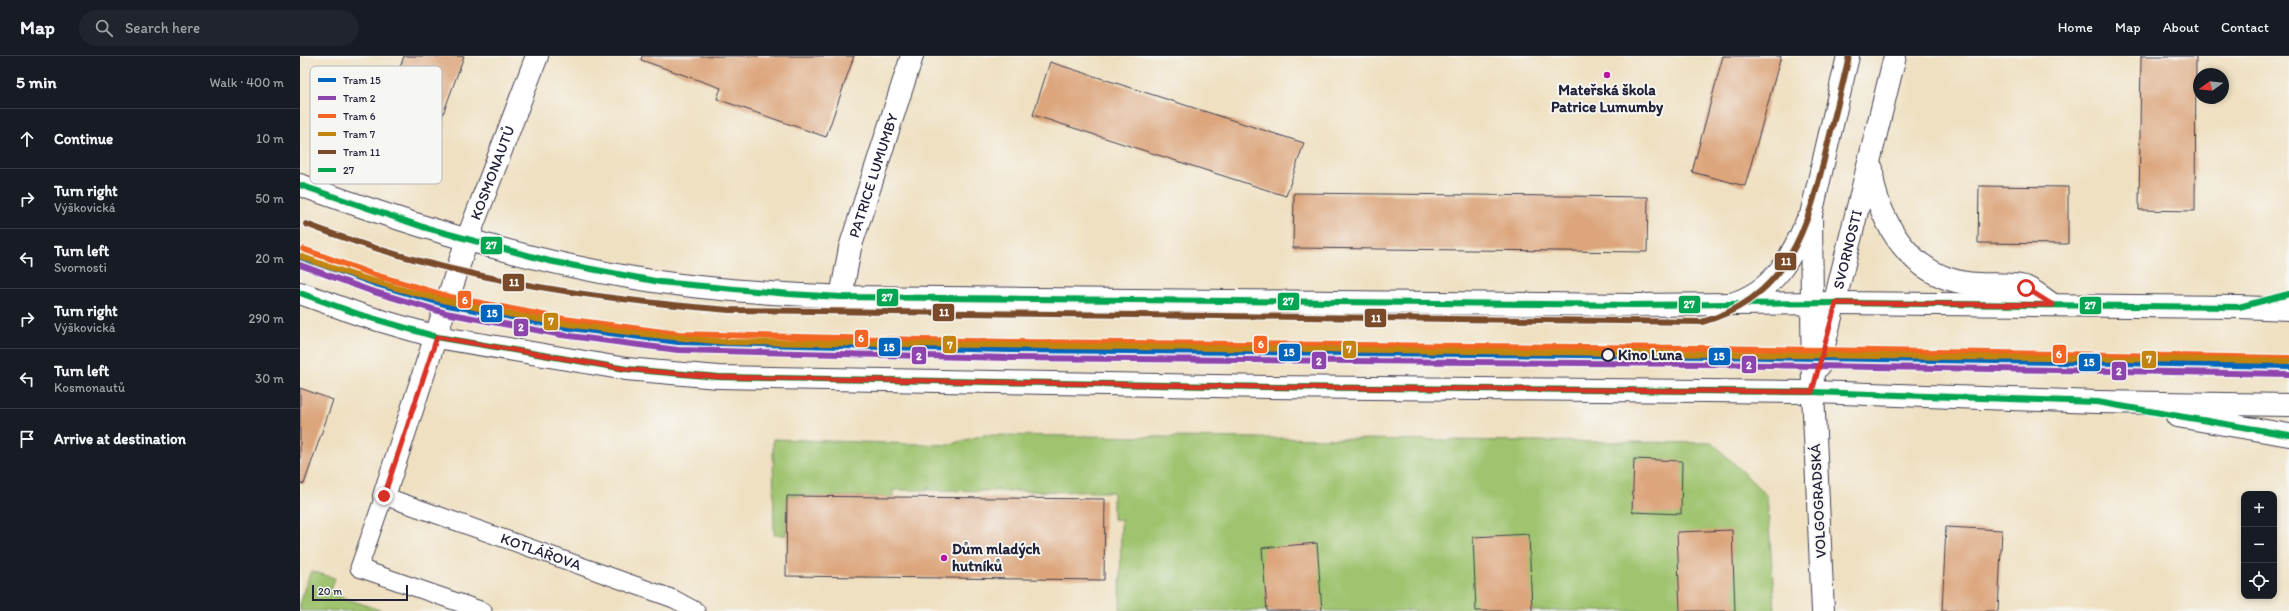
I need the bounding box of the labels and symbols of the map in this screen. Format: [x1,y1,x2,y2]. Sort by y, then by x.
legend [310,66,442,184]
north arrow [2193,68,2229,104]
marker: Mateřská škola Patrice Lumumby [1602,70,1612,80]
text: Tram 15 [343,74,381,87]
place label: Mateřská škola Patrice Lumumby [1551,81,1664,117]
text: Tram 2 [343,92,376,105]
text: Tram 6 [343,110,376,123]
street label: PATRICE LUMUMBY [845,111,902,240]
street label: KOSMONAUTŮ [466,123,519,222]
text: Tram 7 [343,128,376,141]
text: Tram 11 [343,146,380,159]
text: 27 [343,164,355,177]
street label: SVORNOSTI [1829,208,1866,291]
line badge: 27 [480,236,503,255]
text: 27 [485,239,497,252]
line badge: 11 [1774,252,1797,271]
text: 11 [1781,255,1792,268]
line badge: 11 [502,273,525,292]
text: 11 [509,276,520,289]
route start [2017,279,2035,297]
line badge: 27 [876,288,899,307]
line badge: 6 [457,290,472,309]
text: 27 [881,291,893,304]
line badge: 27 [1277,292,1300,311]
text: 6 [462,294,468,307]
text: 27 [1282,295,1294,308]
line badge: 27 [1678,295,1701,314]
line badge: 27 [2079,296,2102,315]
text: 27 [1683,298,1695,311]
text: 27 [2084,299,2096,312]
line badge: 11 [932,303,955,322]
line badge: 15 [480,304,503,323]
text: 11 [939,306,950,319]
text: 15 [487,307,498,320]
line badge: 11 [1364,308,1387,328]
line badge: 7 [543,312,559,331]
text: 11 [1371,312,1382,325]
text: 7 [547,315,554,328]
line badge: 2 [513,318,529,337]
text: 2 [518,321,524,334]
line badge: 6 [854,329,869,348]
text: 6 [858,332,864,345]
line badge: 7 [942,335,957,354]
line badge: 6 [1253,335,1268,354]
line badge: 15 [878,337,901,357]
text: 6 [1258,338,1264,351]
text: 7 [946,339,953,352]
line badge: 7 [1342,340,1357,359]
text: 15 [884,341,895,354]
line badge: 15 [1278,343,1301,362]
text: 7 [1345,343,1352,356]
line badge: 6 [2052,344,2067,364]
line badge: 2 [911,346,927,365]
text: 15 [1284,346,1295,359]
place label: Kino Luna [1618,346,1683,364]
line badge: 15 [1708,347,1731,366]
marker: Kino Luna [1601,348,1615,362]
text: 6 [2056,348,2062,361]
text: 2 [916,350,922,363]
text: 15 [1714,350,1725,363]
line badge: 7 [2141,350,2157,369]
line badge: 2 [1311,351,1327,370]
line badge: 15 [2078,353,2101,372]
text: 7 [2145,353,2152,366]
text: 2 [1316,355,1322,368]
line badge: 2 [1741,355,1757,374]
text: 15 [2084,356,2095,369]
text: 2 [1746,359,1752,372]
line badge: 2 [2111,361,2127,381]
text: 2 [2116,365,2122,378]
street label: VOLGOGRADSKÁ [1806,443,1830,559]
route end [375,487,393,505]
street label: KOTLÁŘOVA [498,529,584,574]
place label: Dům mladých hutníků [952,540,1041,575]
marker: Dům mladých hutníků [939,553,949,563]
scale bar [312,583,408,602]

